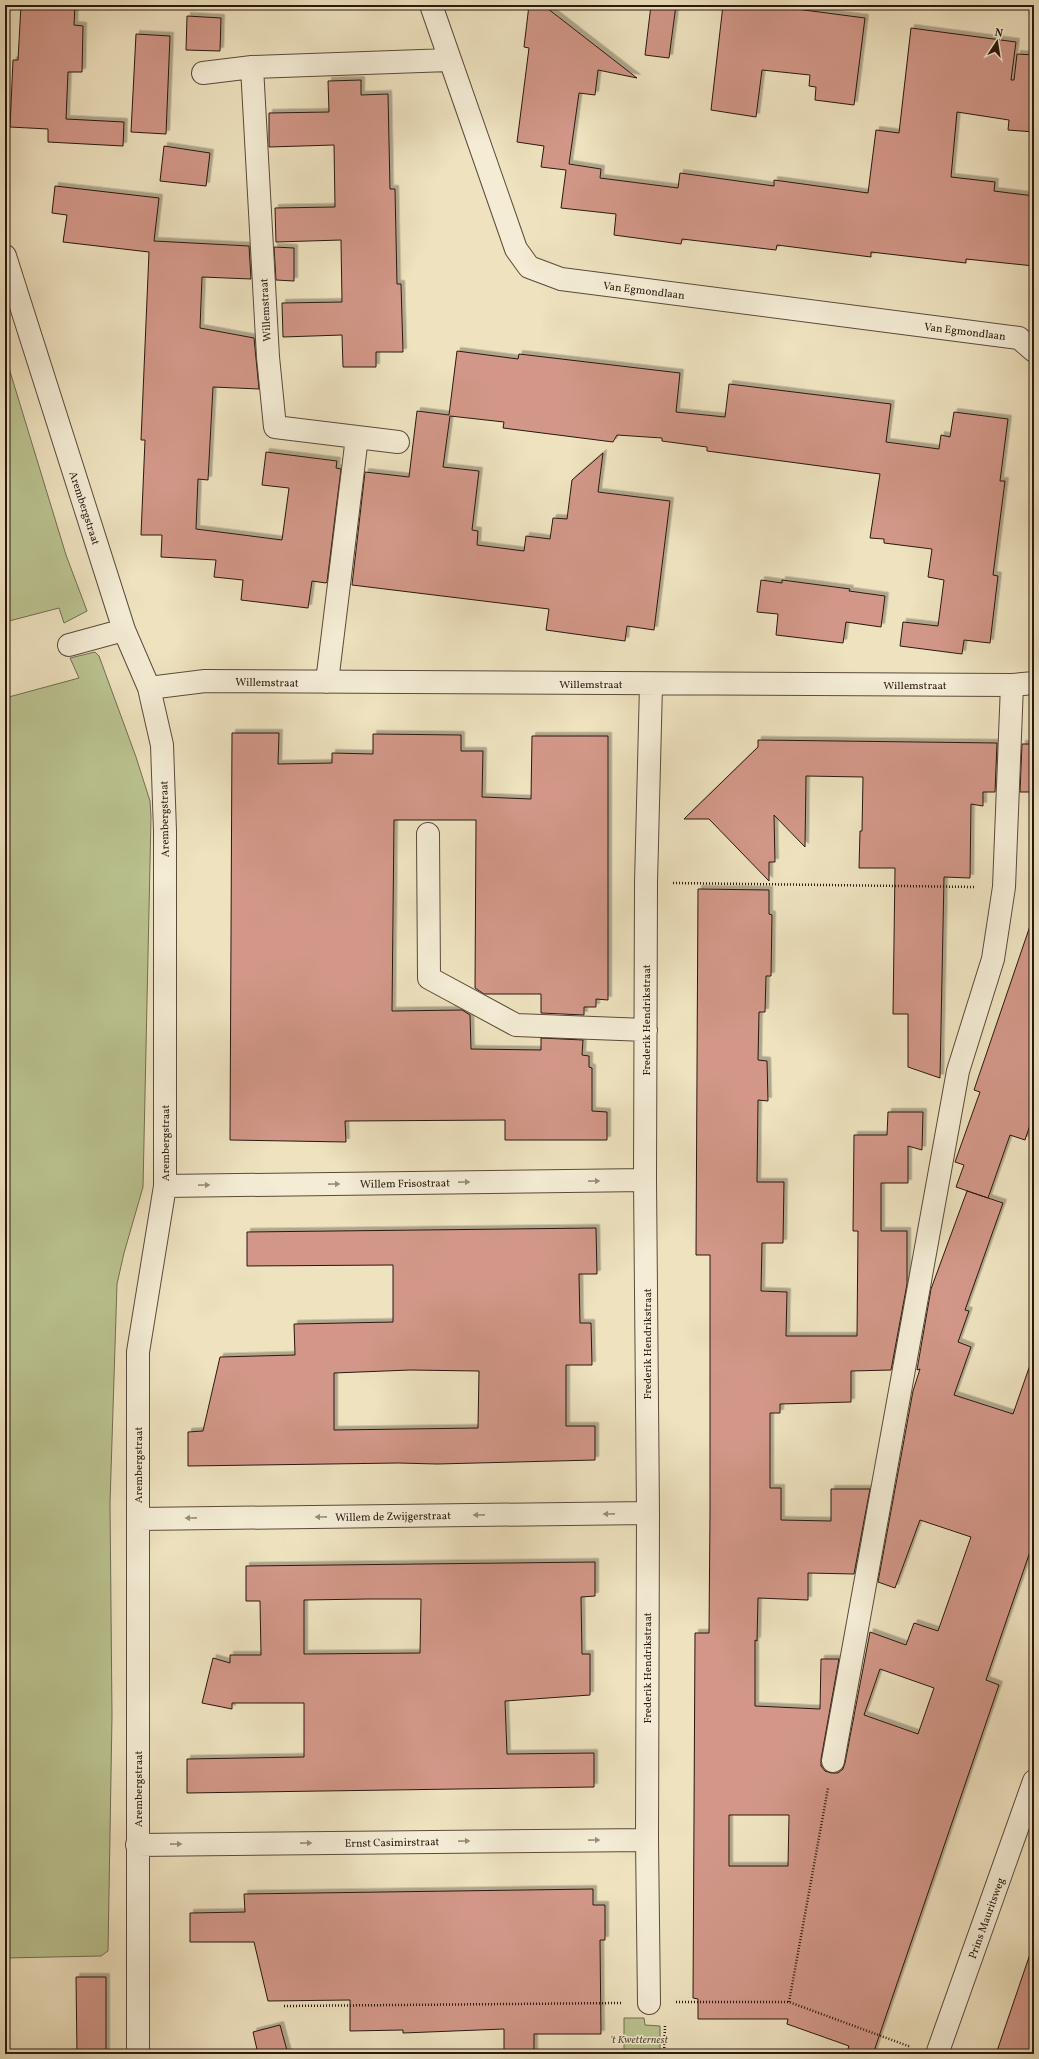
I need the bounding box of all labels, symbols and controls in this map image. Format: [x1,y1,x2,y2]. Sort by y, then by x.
north arrow [977,22,1017,62]
text: N [993,26,1004,42]
street label: Willemstraat [257,278,276,342]
street label: Van Egmondlaan [602,279,686,304]
street label: Van Egmondlaan [923,320,1007,345]
street label: Arembergstraat [65,470,103,547]
street label: Willemstraat [235,675,299,692]
street label: Willemstraat [559,678,623,693]
street label: Willemstraat [883,679,947,694]
street label: Arembergstraat [157,780,174,857]
street label: Frederik Hendrikstraat [640,964,655,1076]
street label: Arembergstraat [159,1105,174,1181]
street label: Willem Frisostraat [360,1176,450,1193]
one-way arrow [588,1177,600,1184]
one-way arrow [458,1179,471,1185]
one-way arrow [328,1181,341,1187]
one-way arrow [198,1182,211,1188]
street label: Frederik Hendrikstraat [641,1288,656,1400]
street label: Arembergstraat [132,1427,147,1503]
street label: Willem de Zwijgerstraat [335,1509,451,1526]
one-way arrow [602,1511,615,1517]
one-way arrow [472,1512,485,1518]
one-way arrow [314,1514,327,1520]
one-way arrow [184,1515,197,1521]
street label: Frederik Hendrikstraat [641,1612,656,1724]
street label: Arembergstraat [132,1751,147,1827]
street label: Ernst Casimirstraat [345,1835,440,1852]
one-way arrow [588,1837,601,1843]
one-way arrow [458,1838,470,1845]
one-way arrow [300,1840,313,1846]
one-way arrow [170,1841,183,1847]
street label: Prins Mauritsweg [966,1876,1009,1961]
park label: 't Kwetternest [610,2033,669,2048]

